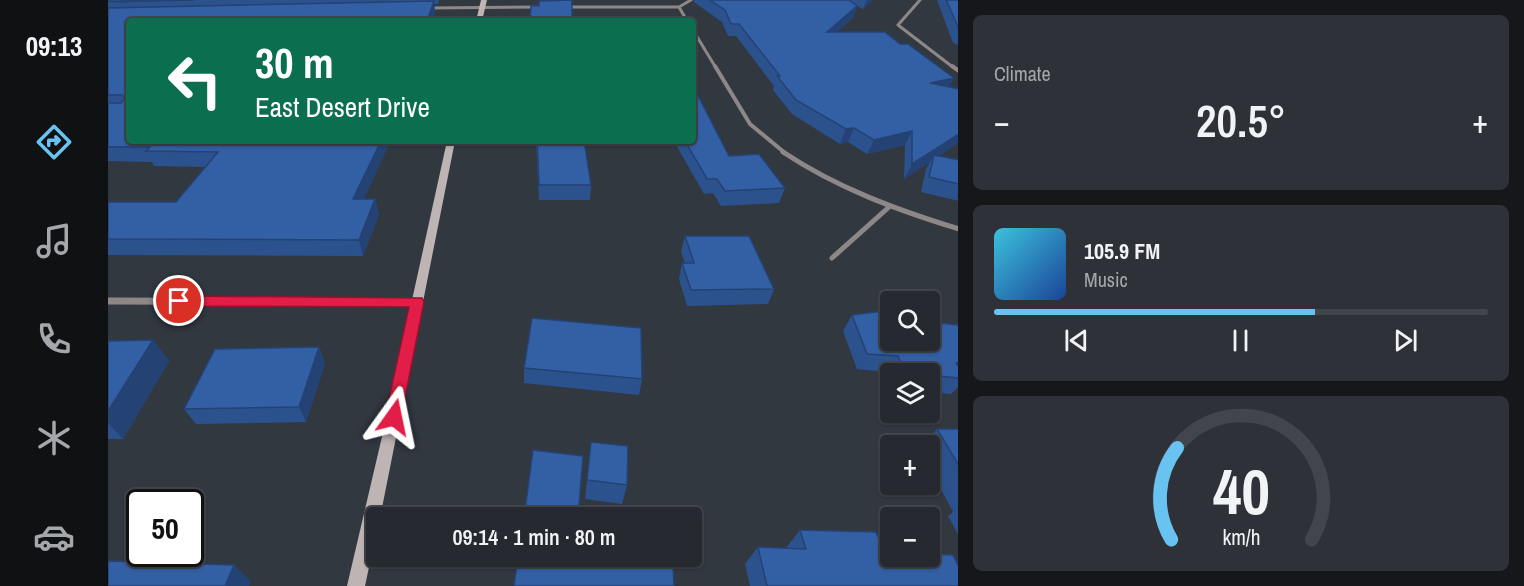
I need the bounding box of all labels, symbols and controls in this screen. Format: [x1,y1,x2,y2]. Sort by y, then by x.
text: 09:13 [26,28,82,64]
text: 30 m [255,35,334,91]
icon: left [156,42,234,120]
text: Climate [994,60,1051,87]
text: East Desert Drive [255,89,430,125]
text: 20.5° [1196,90,1286,151]
text: − [994,99,1010,143]
text: + [1472,99,1488,143]
icon: directions [33,121,75,163]
icon: music [33,220,75,262]
text: 105.9 FM [1084,236,1160,266]
text: Music [1084,266,1128,293]
pin [153,275,204,326]
icon: arrive [162,284,195,317]
map controls [880,291,940,567]
button: search [880,291,940,351]
icon: phone [33,318,75,360]
icon: previous [1060,324,1093,357]
icon: pause [1224,324,1257,357]
icon: next [1389,324,1422,357]
button: layers [880,363,940,423]
position arrow [362,385,426,449]
icon: climate [33,417,75,459]
button: + [880,435,940,495]
text: 40 [1213,450,1269,534]
speed limit sign: 50 [126,489,204,567]
button: − [880,507,940,567]
icon: car [33,516,75,558]
text: 09:14 · 1 min · 80 m [452,522,616,552]
text: km/h [1222,524,1260,553]

